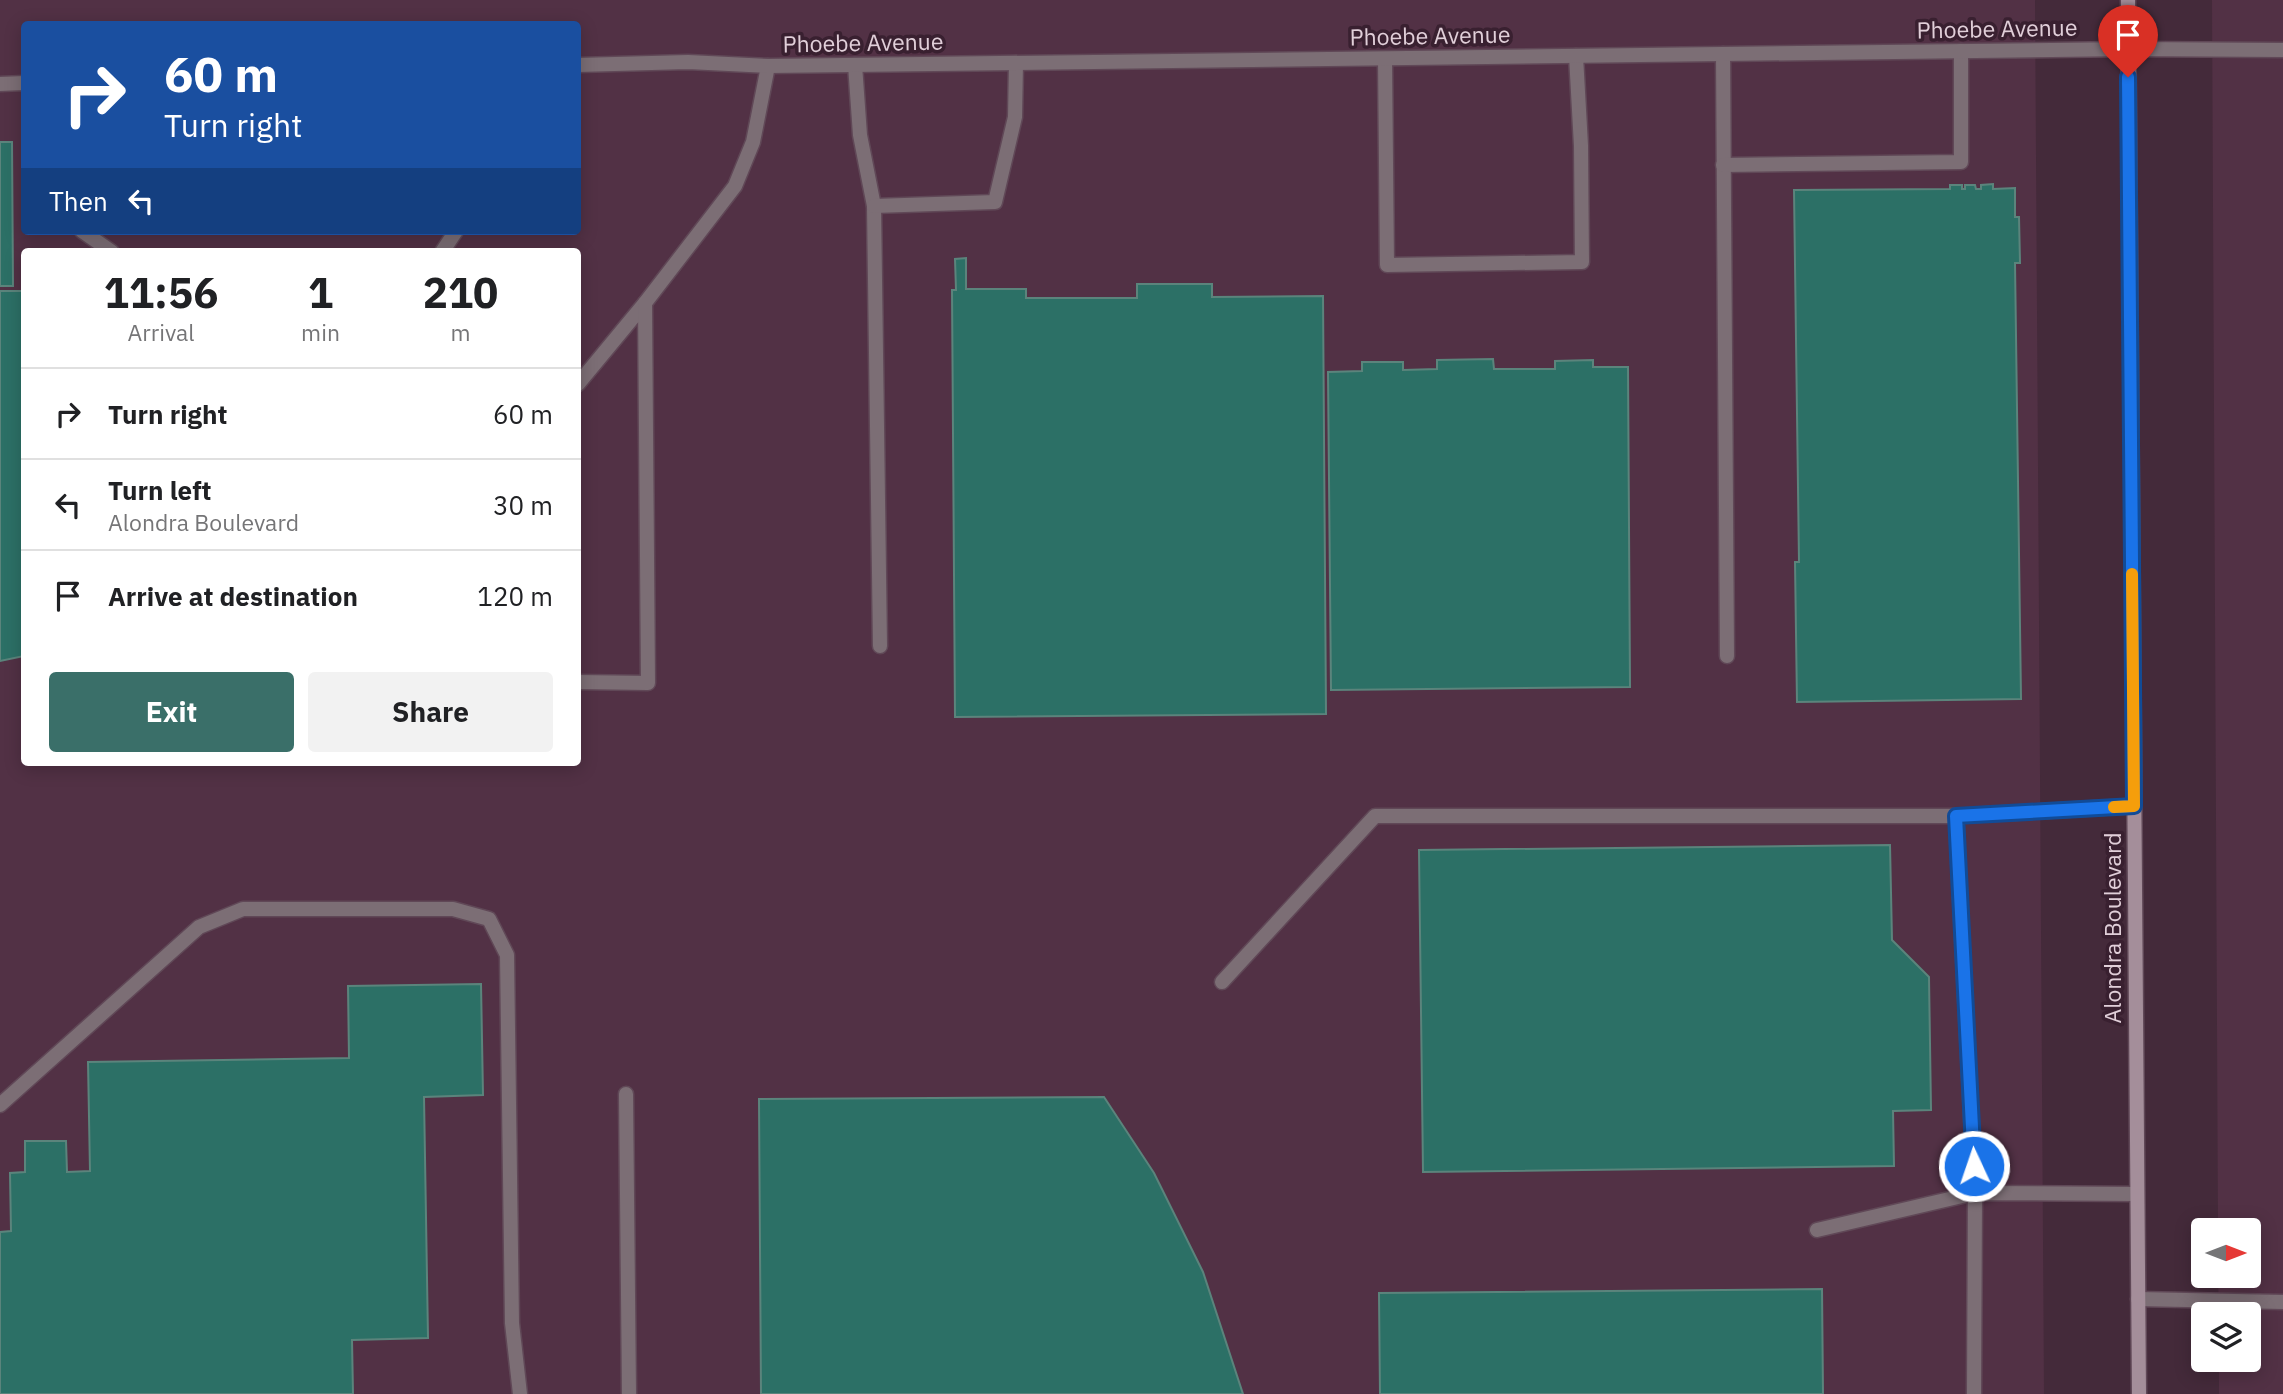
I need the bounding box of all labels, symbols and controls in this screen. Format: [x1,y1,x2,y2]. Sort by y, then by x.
pin [2098,5,2158,77]
street label: Phoebe Avenue [1916,12,2078,44]
icon: arrive [2109,16,2147,54]
street label: Phoebe Avenue [1349,19,1511,51]
street label: Phoebe Avenue [782,26,944,58]
text: 60 m [164,42,278,105]
icon: right [49,49,140,140]
text: Turn right [164,104,302,146]
icon: left [122,182,160,220]
text: Then [49,184,108,218]
text: 11:56 [104,265,218,320]
text: 1 [308,265,333,320]
text: 210 [423,265,498,320]
text: Arrival [128,317,195,347]
text: min [301,317,340,347]
text: m [450,317,471,347]
icon: right [49,395,87,433]
text: Turn right [108,397,227,431]
text: 60 m [493,397,553,431]
text: Turn left [108,473,211,507]
icon: left [49,486,87,524]
text: 30 m [493,488,553,522]
text: Alondra Boulevard [108,507,299,537]
icon: arrive [49,577,87,615]
text: Arrive at destination [108,579,358,613]
text: 120 m [477,579,553,613]
button: Exit [49,672,294,752]
button: Share [308,672,553,752]
street label: Alondra Boulevard [2097,832,2127,1024]
position arrow [1937,1129,2011,1203]
north arrow [2191,1218,2261,1288]
map controls [2191,1218,2261,1372]
button: layers [2191,1302,2261,1372]

